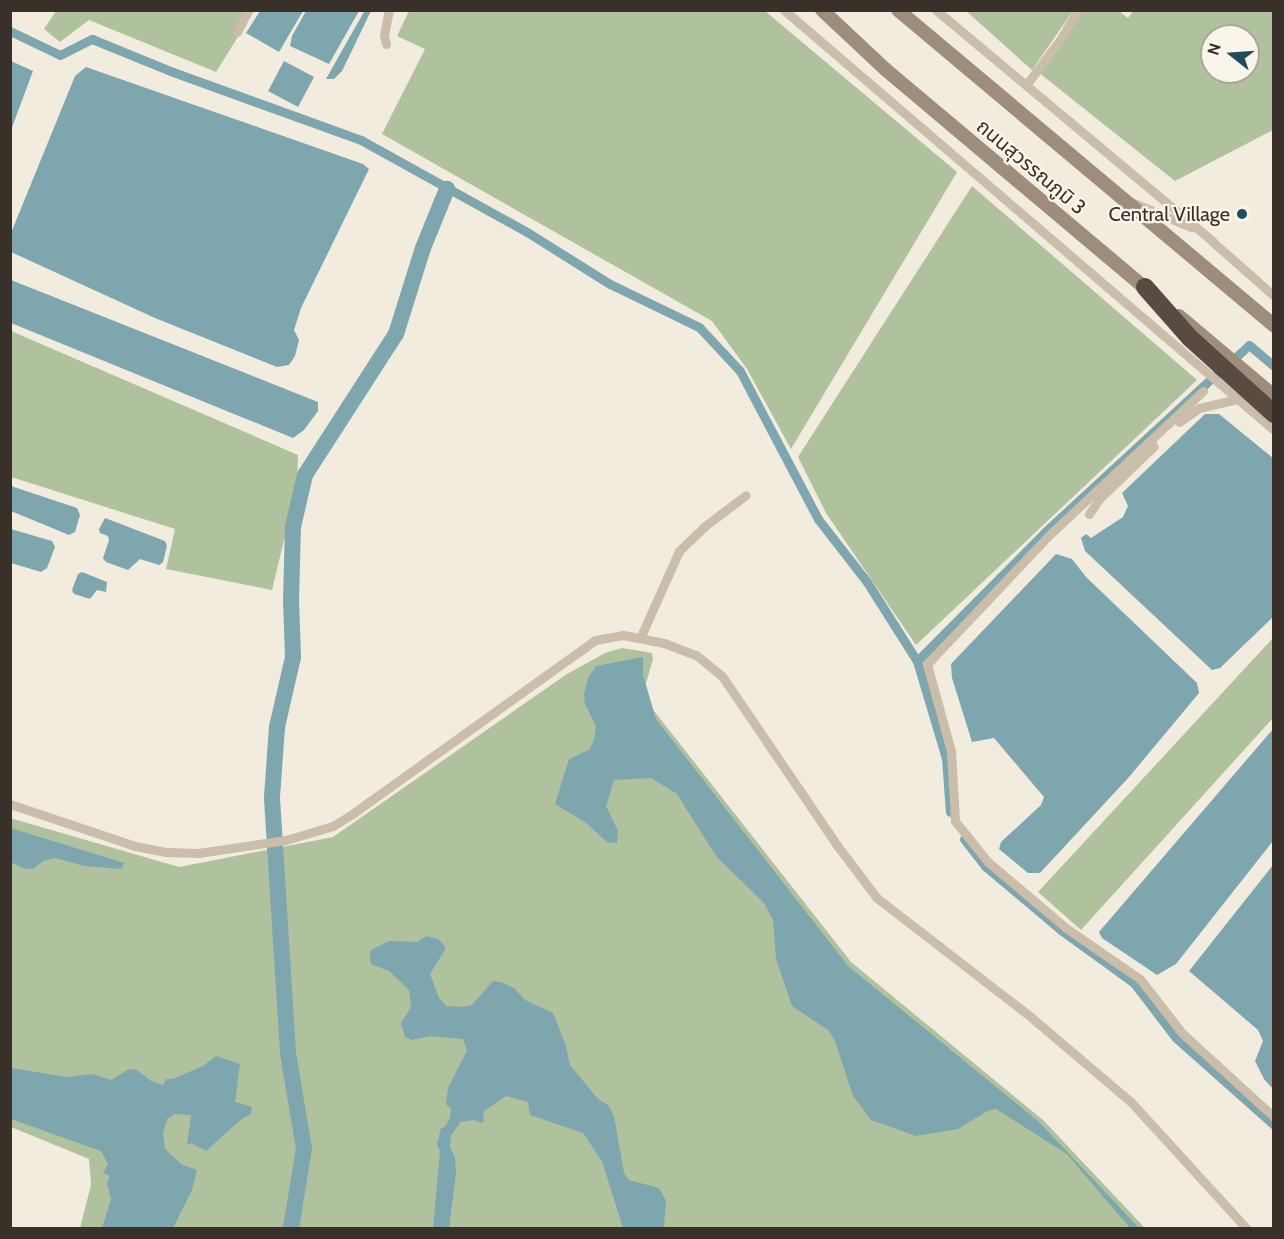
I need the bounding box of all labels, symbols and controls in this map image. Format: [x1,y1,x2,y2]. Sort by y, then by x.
north arrow [1200,24,1260,84]
text: N [1203,41,1225,57]
street label: ถนนสุวรรณภูมิ 3 [972,114,1090,220]
place label: Central Village [1108,202,1230,226]
marker: Central Village [1235,207,1249,221]

